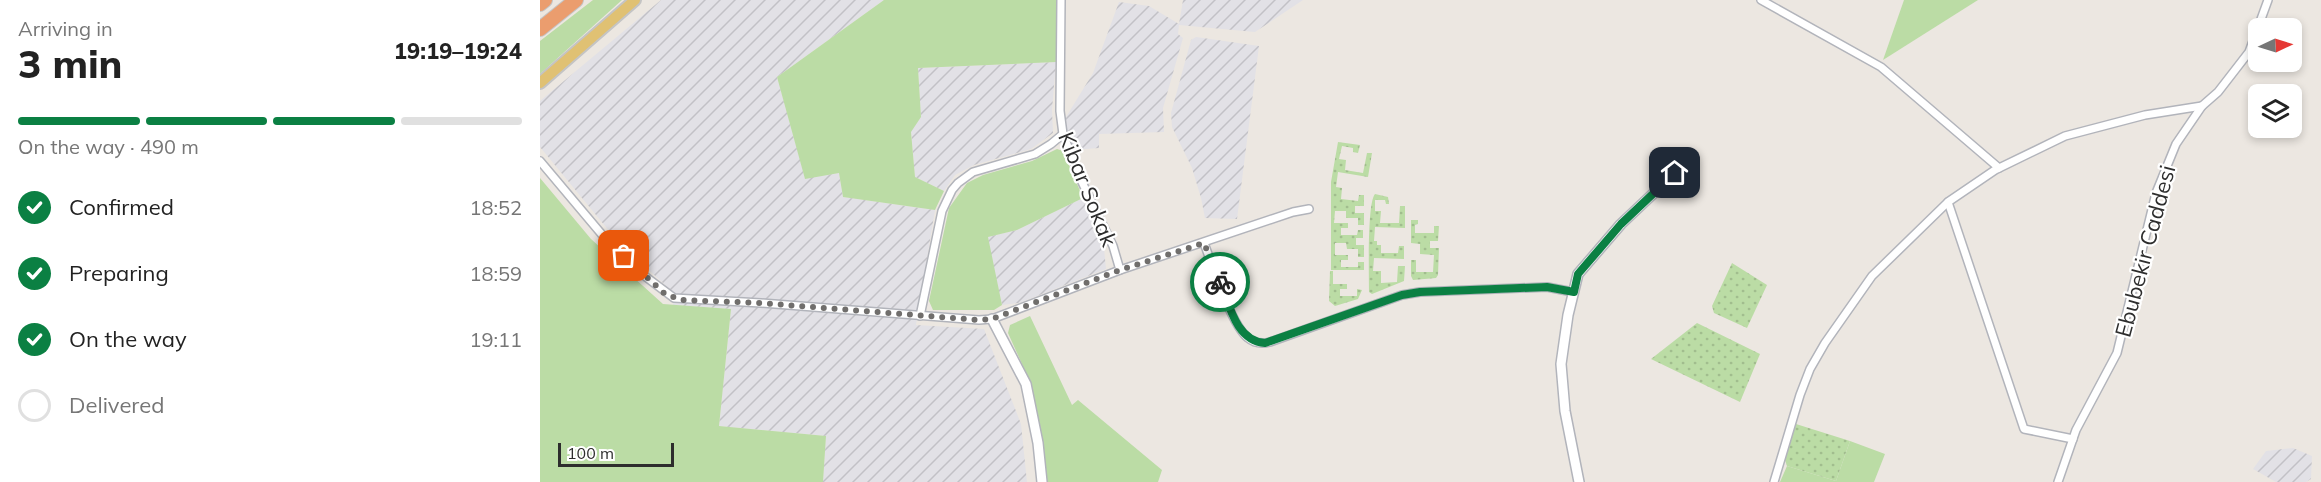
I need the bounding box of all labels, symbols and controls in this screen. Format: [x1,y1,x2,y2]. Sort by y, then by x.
text: Arriving in [18,16,113,41]
north arrow [2248,18,2302,72]
map controls [2248,18,2302,138]
text: 19:19–19:24 [394,37,522,65]
text: 3 min [18,39,123,88]
button: layers [2248,84,2302,138]
street label: Kibar Sokak [1052,128,1124,251]
text: On the way · 490 m [18,134,199,159]
pin [1649,147,1700,198]
icon: home [1658,156,1691,189]
street label: Ebubekir Caddesi [2109,162,2181,340]
icon: check [18,191,51,224]
text: Confirmed [69,193,174,221]
text: 18:52 [469,195,522,220]
pin [598,230,649,281]
icon: bag [607,239,640,272]
courier [1190,252,1250,312]
icon: check [18,257,51,290]
text: Preparing [69,259,169,287]
text: 18:59 [469,261,522,286]
icon: bike [1204,266,1237,299]
icon: check [18,323,51,356]
text: On the way [69,325,187,353]
text: 19:11 [469,327,522,352]
text: Delivered [69,391,164,419]
scale bar [558,440,674,468]
text: 100 m [567,443,614,463]

